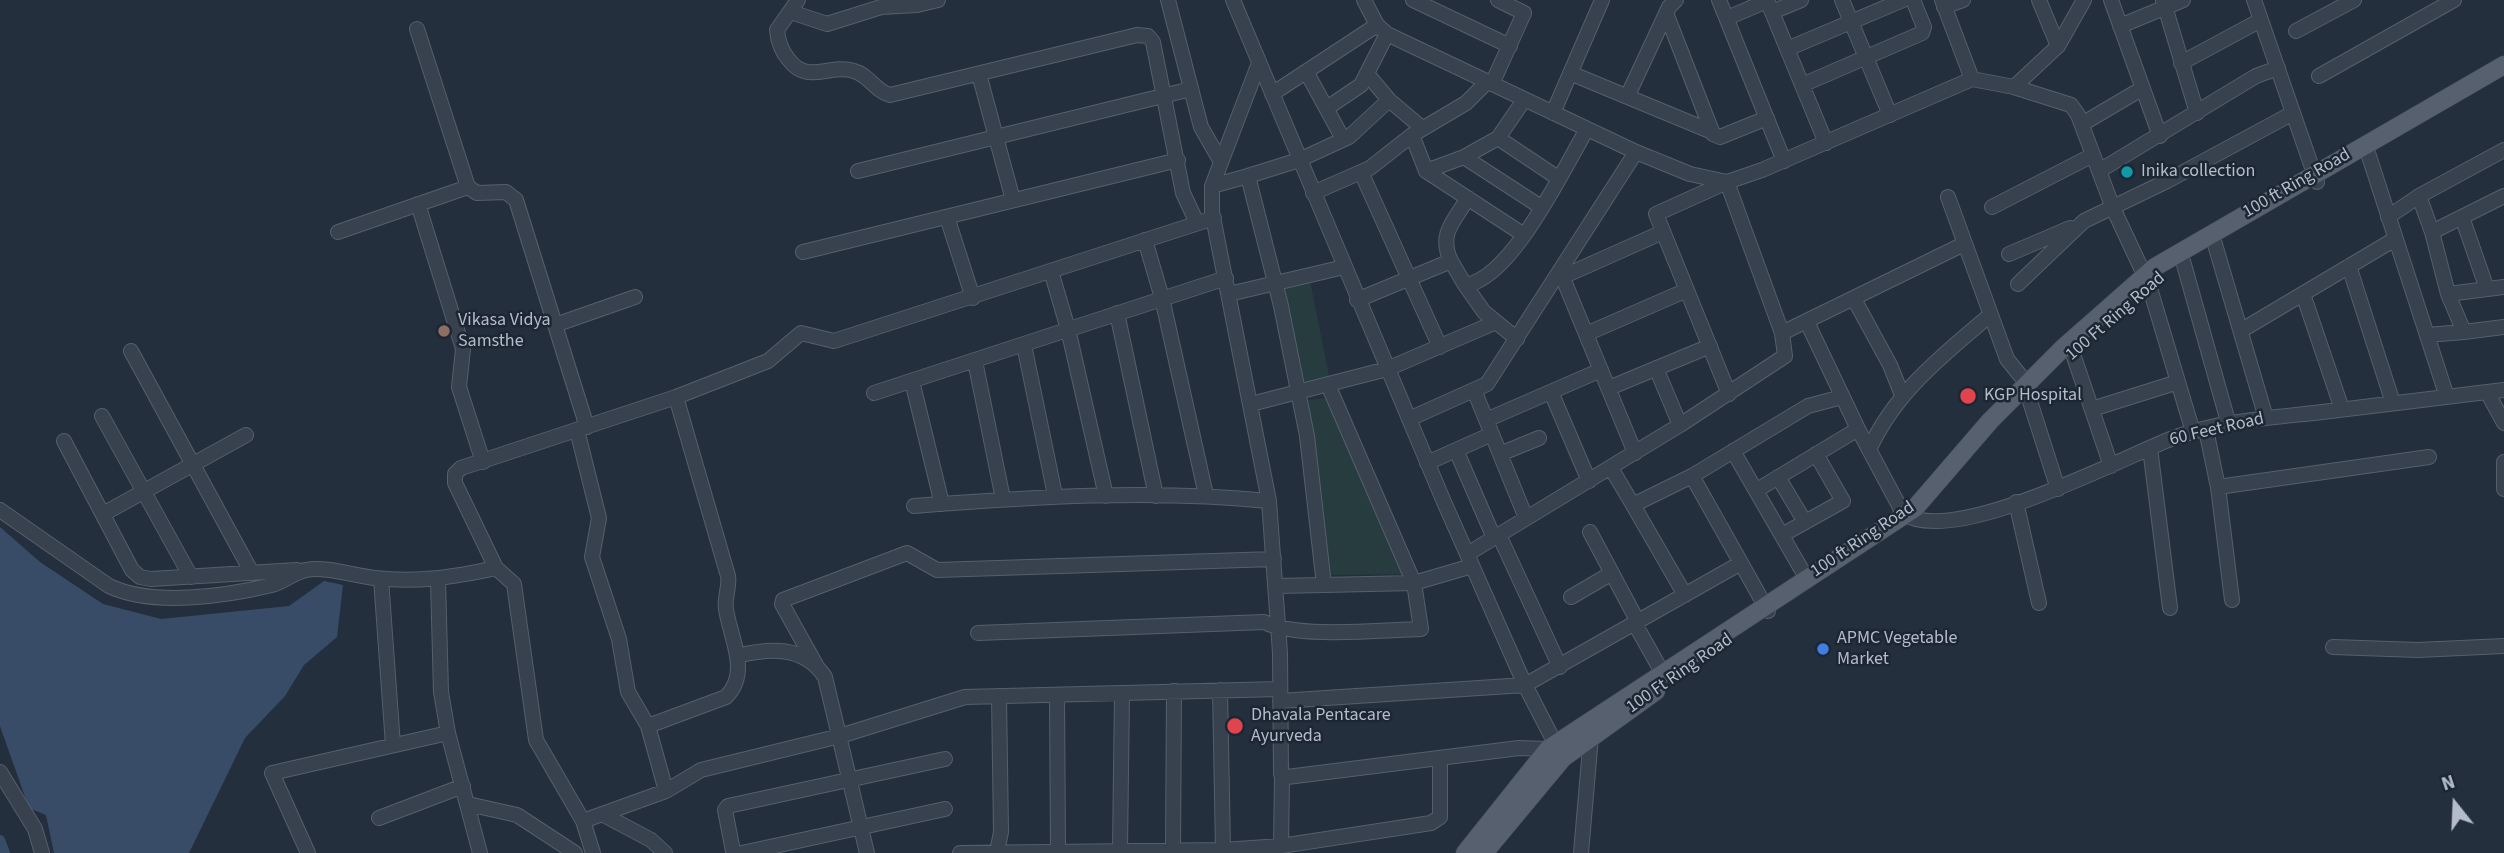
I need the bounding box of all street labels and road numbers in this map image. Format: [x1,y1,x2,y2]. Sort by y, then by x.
street label: 100 ft Ring Road [2239,145,2355,223]
street label: 100 Ft Ring Road [2062,268,2170,366]
street label: 60 Feet Road [2168,409,2266,451]
street label: 100 ft Ring Road [1807,497,1919,583]
street label: 100 Ft Ring Road [1623,629,1737,719]

